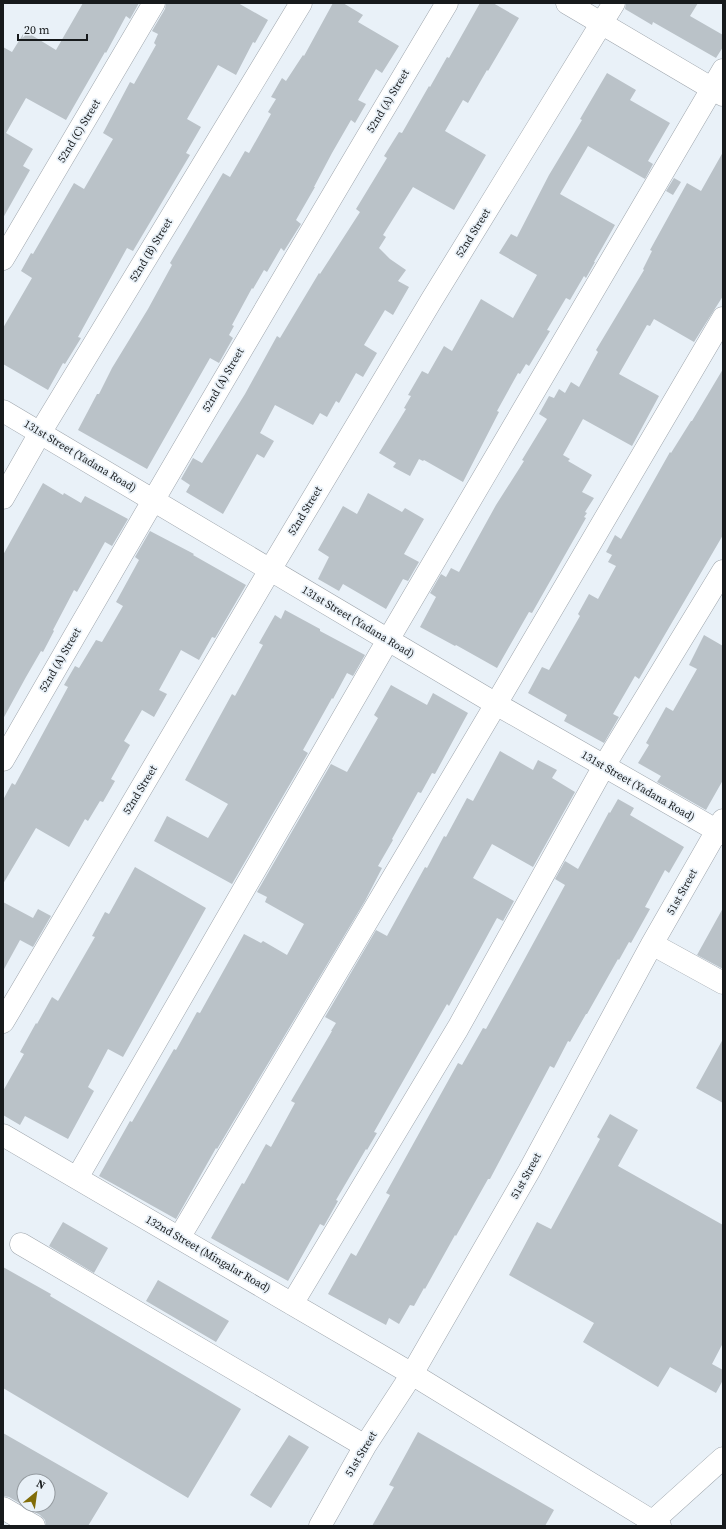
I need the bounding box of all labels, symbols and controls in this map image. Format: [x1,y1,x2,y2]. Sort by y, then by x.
scale bar [18,16,87,42]
text: 20 m [24,22,50,38]
street label: 52nd (A) Street [363,66,413,136]
street label: 52nd (C) Street [54,96,104,166]
street label: 52nd Street [452,205,494,260]
street label: 52nd (B) Street [126,215,176,285]
street label: 52nd (A) Street [199,345,248,415]
street label: 131st Street (Yadana Road) [21,416,139,496]
street label: 52nd Street [284,483,326,538]
street label: 131st Street (Yadana Road) [299,582,417,662]
street label: 52nd (A) Street [36,625,85,695]
street label: 131st Street (Yadana Road) [578,747,698,825]
street label: 52nd Street [119,762,161,817]
street label: 51st Street [663,866,701,918]
street label: 51st Street [507,1150,545,1202]
street label: 132nd Street (Mingalar Road) [143,1212,273,1296]
street label: 51st Street [342,1428,381,1479]
north arrow [16,1473,56,1513]
text: N [33,1476,48,1493]

